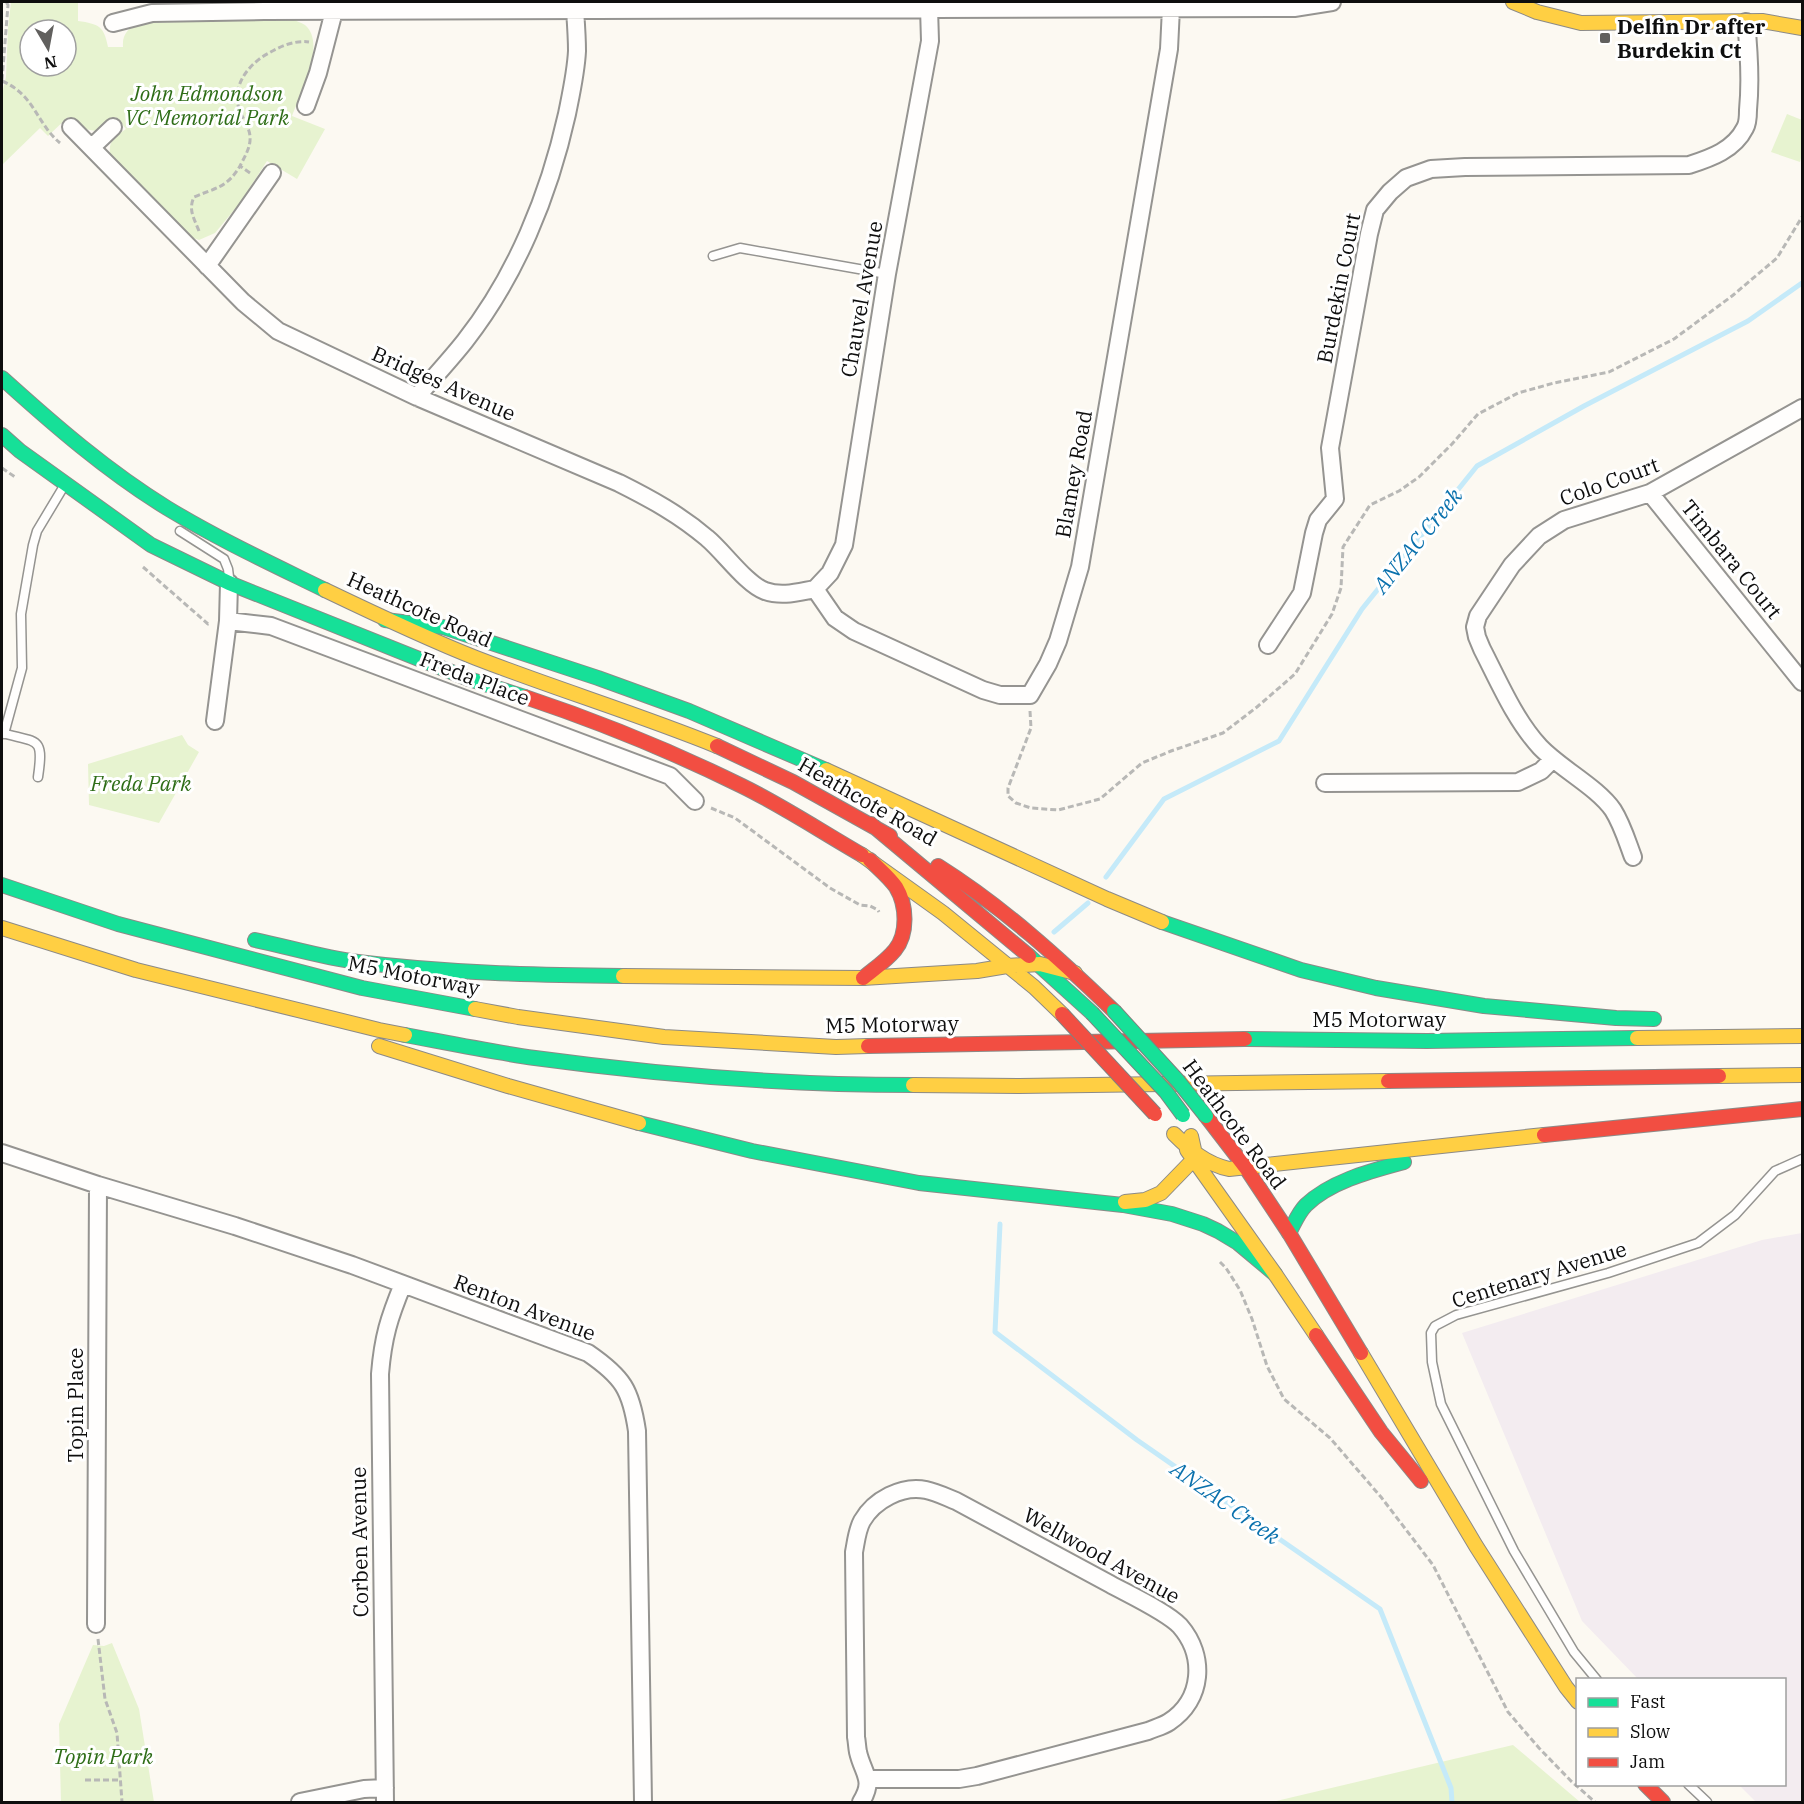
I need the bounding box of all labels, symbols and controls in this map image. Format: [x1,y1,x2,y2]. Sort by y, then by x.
place label: Delfin Dr after Burdekin Ct [1617,12,1766,64]
north arrow [18,18,78,78]
marker: Delfin Dr after Burdekin Ct [1598,31,1612,45]
text: N [43,52,59,74]
park label: John Edmondson VC Memorial Park [125,79,290,131]
street label: Burdekin Court [1310,210,1366,366]
street label: Chauvel Avenue [833,219,889,379]
street label: Bridges Avenue [368,339,520,427]
street label: Blamey Road [1048,408,1098,540]
street label: Colo Court [1556,450,1662,512]
water label: ANZAC Creek [1365,481,1468,600]
street label: Timbara Court [1675,494,1789,624]
street label: Heathcote Road [343,565,497,654]
street label: Freda Place [416,644,534,712]
street label: Heathcote Road [794,750,943,852]
park label: Freda Park [90,769,192,797]
street label: M5 Motorway [346,948,483,1002]
street label: M5 Motorway [1312,1005,1447,1033]
street label: M5 Motorway [825,1009,960,1039]
street label: Heathcote Road [1177,1053,1293,1195]
street label: Centenary Avenue [1448,1234,1630,1314]
street label: Renton Avenue [450,1267,600,1347]
street label: Topin Place [61,1347,89,1463]
water label: ANZAC Creek [1164,1453,1287,1551]
street label: Corben Avenue [344,1466,374,1618]
street label: Wellwood Avenue [1019,1500,1185,1610]
legend [1576,1678,1786,1786]
text: Fast [1630,1690,1665,1713]
text: Slow [1630,1720,1670,1743]
park label: Topin Park [53,1742,154,1770]
text: Jam [1630,1750,1665,1773]

